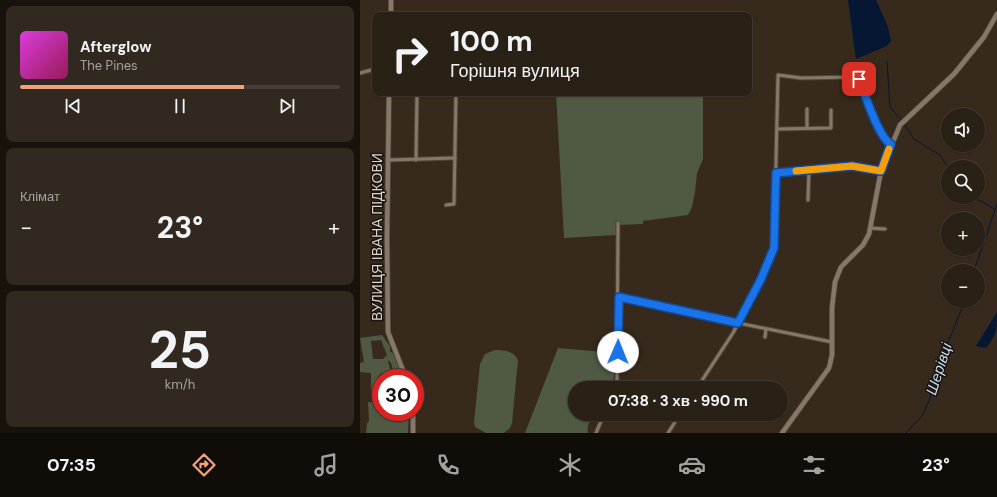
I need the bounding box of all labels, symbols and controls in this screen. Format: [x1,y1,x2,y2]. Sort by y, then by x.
text: 100 m [450,23,533,60]
icon: right [384,28,436,80]
text: Afterglow [80,37,152,57]
text: The Pines [80,57,138,74]
text: Горішня вулиця [450,59,580,83]
pin [842,62,876,96]
icon: arrive [848,68,870,90]
icon: previous [62,95,84,117]
icon: pause [169,95,191,117]
icon: next [276,95,298,117]
map controls [941,108,985,308]
button: sound [941,108,985,152]
street label: ВУЛИЦЯ ІВАНА ПІДКОВИ [368,153,386,321]
button: search [941,160,985,204]
text: Клімат [20,188,60,205]
text: 23° [157,208,203,247]
button: + [941,212,985,256]
text: − [20,213,32,242]
text: + [328,213,340,242]
button: − [941,264,985,308]
text: 25 [149,316,211,384]
position arrow [597,331,639,373]
water label: Шерівці [921,340,957,398]
speed limit sign: 30 [372,369,424,421]
text: km/h [165,376,195,393]
text: 07:38 · 3 хв · 990 m [608,391,748,411]
icon: directions [190,451,218,479]
icon: music [312,451,340,479]
icon: phone [434,451,462,479]
icon: climate [556,451,584,479]
icon: car [678,451,706,479]
icon: filters [800,451,828,479]
text: 07:35 [47,453,96,477]
text: 23° [922,453,950,477]

